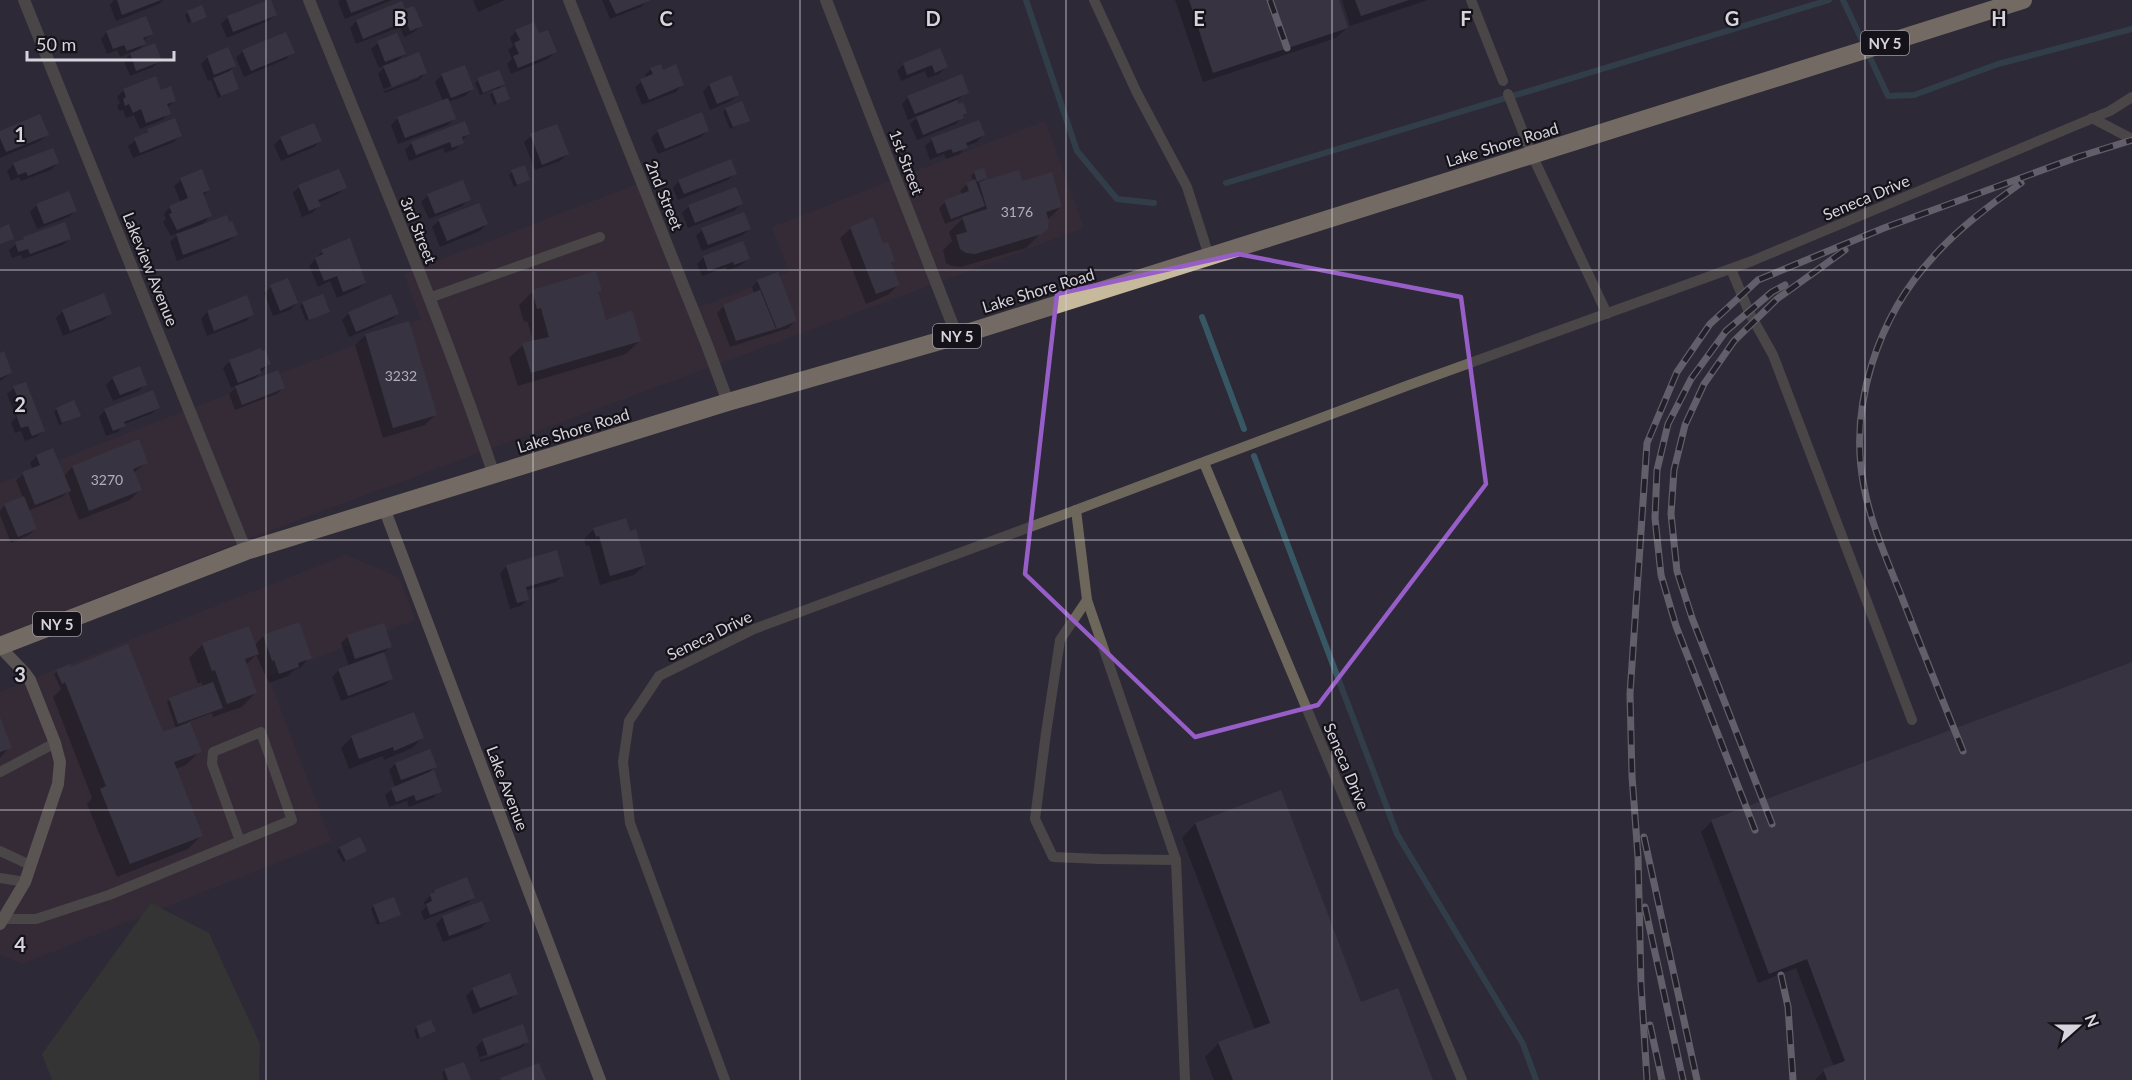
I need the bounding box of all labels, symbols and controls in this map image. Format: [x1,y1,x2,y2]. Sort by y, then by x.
text: B [393,6,407,30]
text: C [659,6,673,30]
text: D [925,6,941,30]
text: E [1193,6,1205,30]
text: F [1460,6,1472,30]
text: G [1725,6,1739,30]
text: H [1991,6,2007,30]
scale bar [27,24,174,62]
road number: NY 5 [1861,31,1909,55]
text: 50 m [36,33,76,55]
street label: Lake Shore Road [1444,118,1560,170]
text: 1 [14,122,26,146]
street label: 1st Street [886,127,928,197]
street label: 2nd Street [642,157,688,233]
street label: Seneca Drive [1820,170,1912,224]
street label: 3rd Street [397,194,441,266]
house number: 3176 [1001,203,1033,220]
street label: Lakeview Avenue [119,209,183,329]
street label: Lake Shore Road [980,264,1096,316]
road number: NY 5 [933,324,981,348]
house number: 3232 [385,367,417,384]
text: 2 [14,392,26,416]
street label: Lake Shore Road [515,404,631,456]
house number: 3270 [91,471,123,488]
street label: Seneca Drive [663,606,755,664]
road number: NY 5 [33,612,81,636]
text: 3 [14,662,26,686]
street label: Seneca Drive [1320,720,1374,812]
street label: Lake Avenue [483,743,533,833]
text: 4 [14,932,26,956]
north arrow [2048,996,2108,1056]
text: N [2081,1011,2104,1030]

